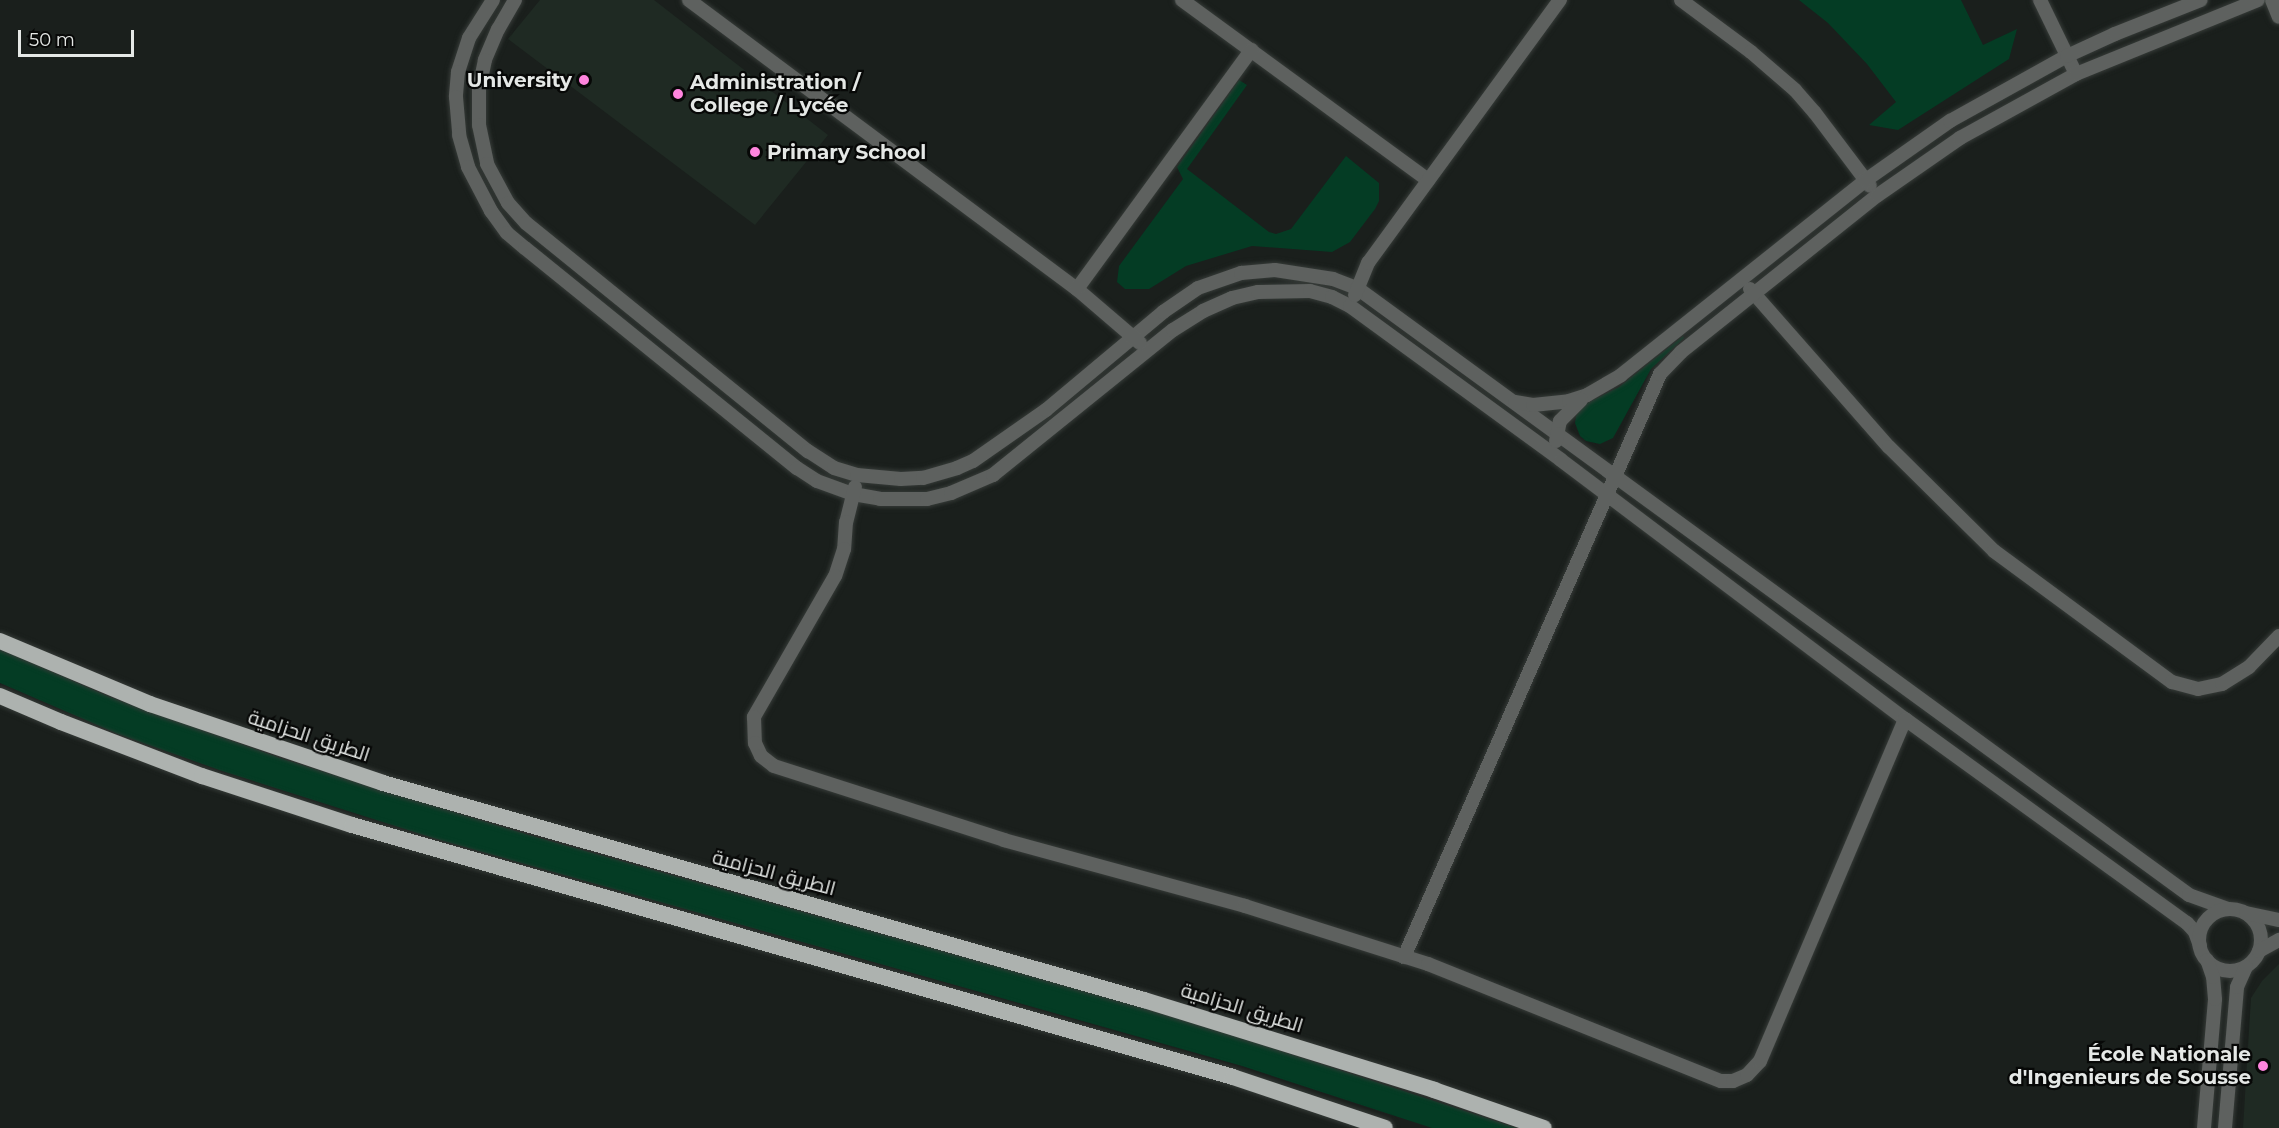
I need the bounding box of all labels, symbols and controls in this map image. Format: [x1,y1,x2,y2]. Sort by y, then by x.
scale bar [21,18,136,56]
text: 50 m [29,29,75,51]
place label: University [467,68,572,92]
place label: Administration / College / Lycée [690,70,861,117]
marker: University [577,73,591,87]
marker: Administration / College / Lycée [671,87,685,101]
place label: Primary School [767,140,926,164]
marker: Primary School [748,145,762,159]
street label: الطريق الحزامية [245,705,373,767]
street label: الطريق الحزامية [710,845,838,901]
street label: الطريق الحزامية [1178,978,1306,1038]
place label: École Nationale d'Ingenieurs de Sousse [2009,1042,2251,1089]
marker: École Nationale d'Ingenieurs de Sousse [2256,1059,2270,1073]

